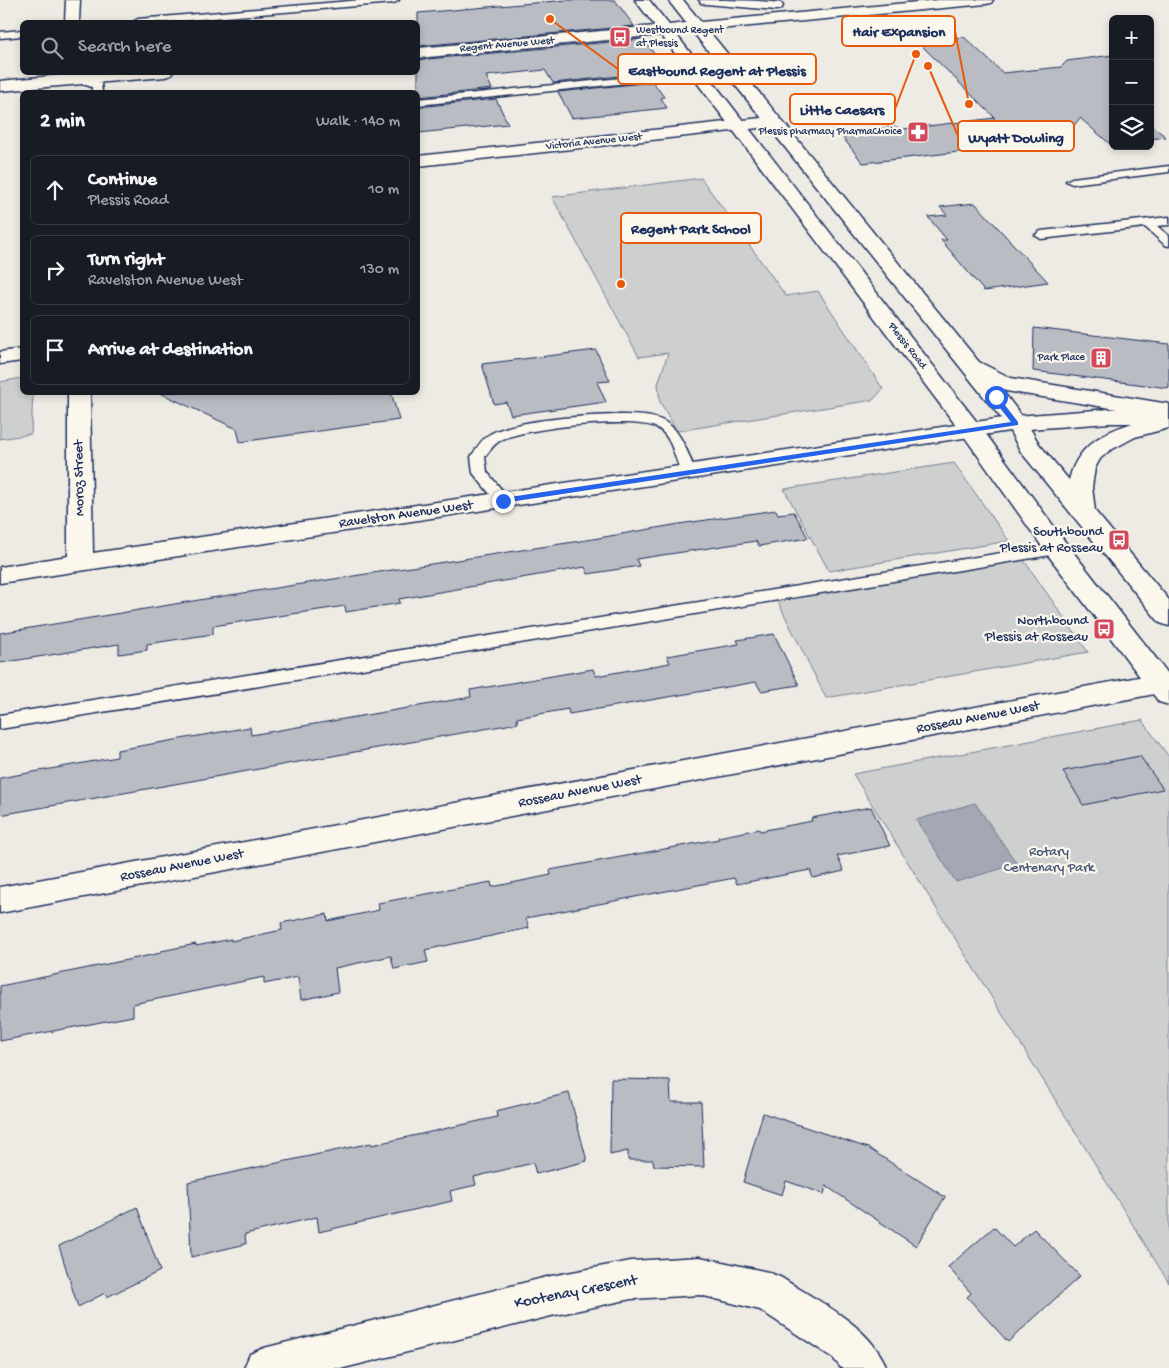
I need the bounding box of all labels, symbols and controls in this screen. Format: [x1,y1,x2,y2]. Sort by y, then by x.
map controls [1109,15,1154,150]
button: + [1109,15,1154,60]
callout: Hair Expansion [842,16,955,46]
search box [20,20,420,75]
text: Hair Expansion [853,24,946,42]
bus stop icon: Westbound Regent at Plessis [608,25,632,49]
place label: Westbound Regent at Plessis [636,25,725,50]
icon: search [38,34,66,62]
street label: Regent Avenue West [459,35,556,55]
text: Search here [78,36,172,59]
callout: Eastbound Regent at Plessis [618,54,816,84]
button: − [1109,60,1154,105]
text: Eastbound Regent at Plessis [628,63,807,81]
callout: Little Caesars [790,94,895,124]
text: Little Caesars [800,102,886,120]
button: layers [1109,105,1154,150]
text: 2 min [40,110,85,135]
text: Walk · 140 m [316,113,400,132]
pharmacy icon: Plessis pharmacy PharmaChoice [906,120,930,144]
callout: Wyatt Dowling [958,121,1074,151]
place label: Plessis pharmacy PharmaChoice [757,126,902,138]
text: Wyatt Dowling [967,130,1064,148]
street label: Victoria Avenue West [544,131,644,153]
text: Continue [88,169,157,192]
icon: ahead [41,176,69,204]
text: 10 m [368,181,399,200]
text: Plessis Road [88,192,168,211]
callout: Regent Park School [621,213,761,243]
text: Regent Park School [630,221,752,239]
text: Turn right [88,249,164,272]
icon: right [41,256,69,284]
text: 130 m [360,261,399,280]
text: Ravelston Avenue West [88,272,242,291]
street label: Plessis Road [885,320,930,373]
icon: arrive [41,336,69,364]
text: Arrive at destination [88,339,252,362]
building icon: Park Place [1089,346,1113,370]
place label: Park Place [1036,352,1085,364]
route start [985,386,1008,409]
street label: Moroz Street [71,439,89,516]
route end [492,490,515,513]
street label: Ravelston Avenue West [338,497,475,533]
place label: Southbound Plessis at Rosseau [999,524,1105,557]
bus stop icon: Southbound Plessis at Rosseau [1107,528,1131,552]
place label: Northbound Plessis at Rosseau [984,613,1090,646]
bus stop icon: Northbound Plessis at Rosseau [1092,617,1116,641]
street label: Rosseau Avenue West [915,697,1042,738]
street label: Rosseau Avenue West [517,771,644,812]
park label: Rotary Centenary Park [1004,844,1096,877]
street label: Rosseau Avenue West [119,845,246,886]
street label: Kootenay Crescent [513,1272,640,1314]

